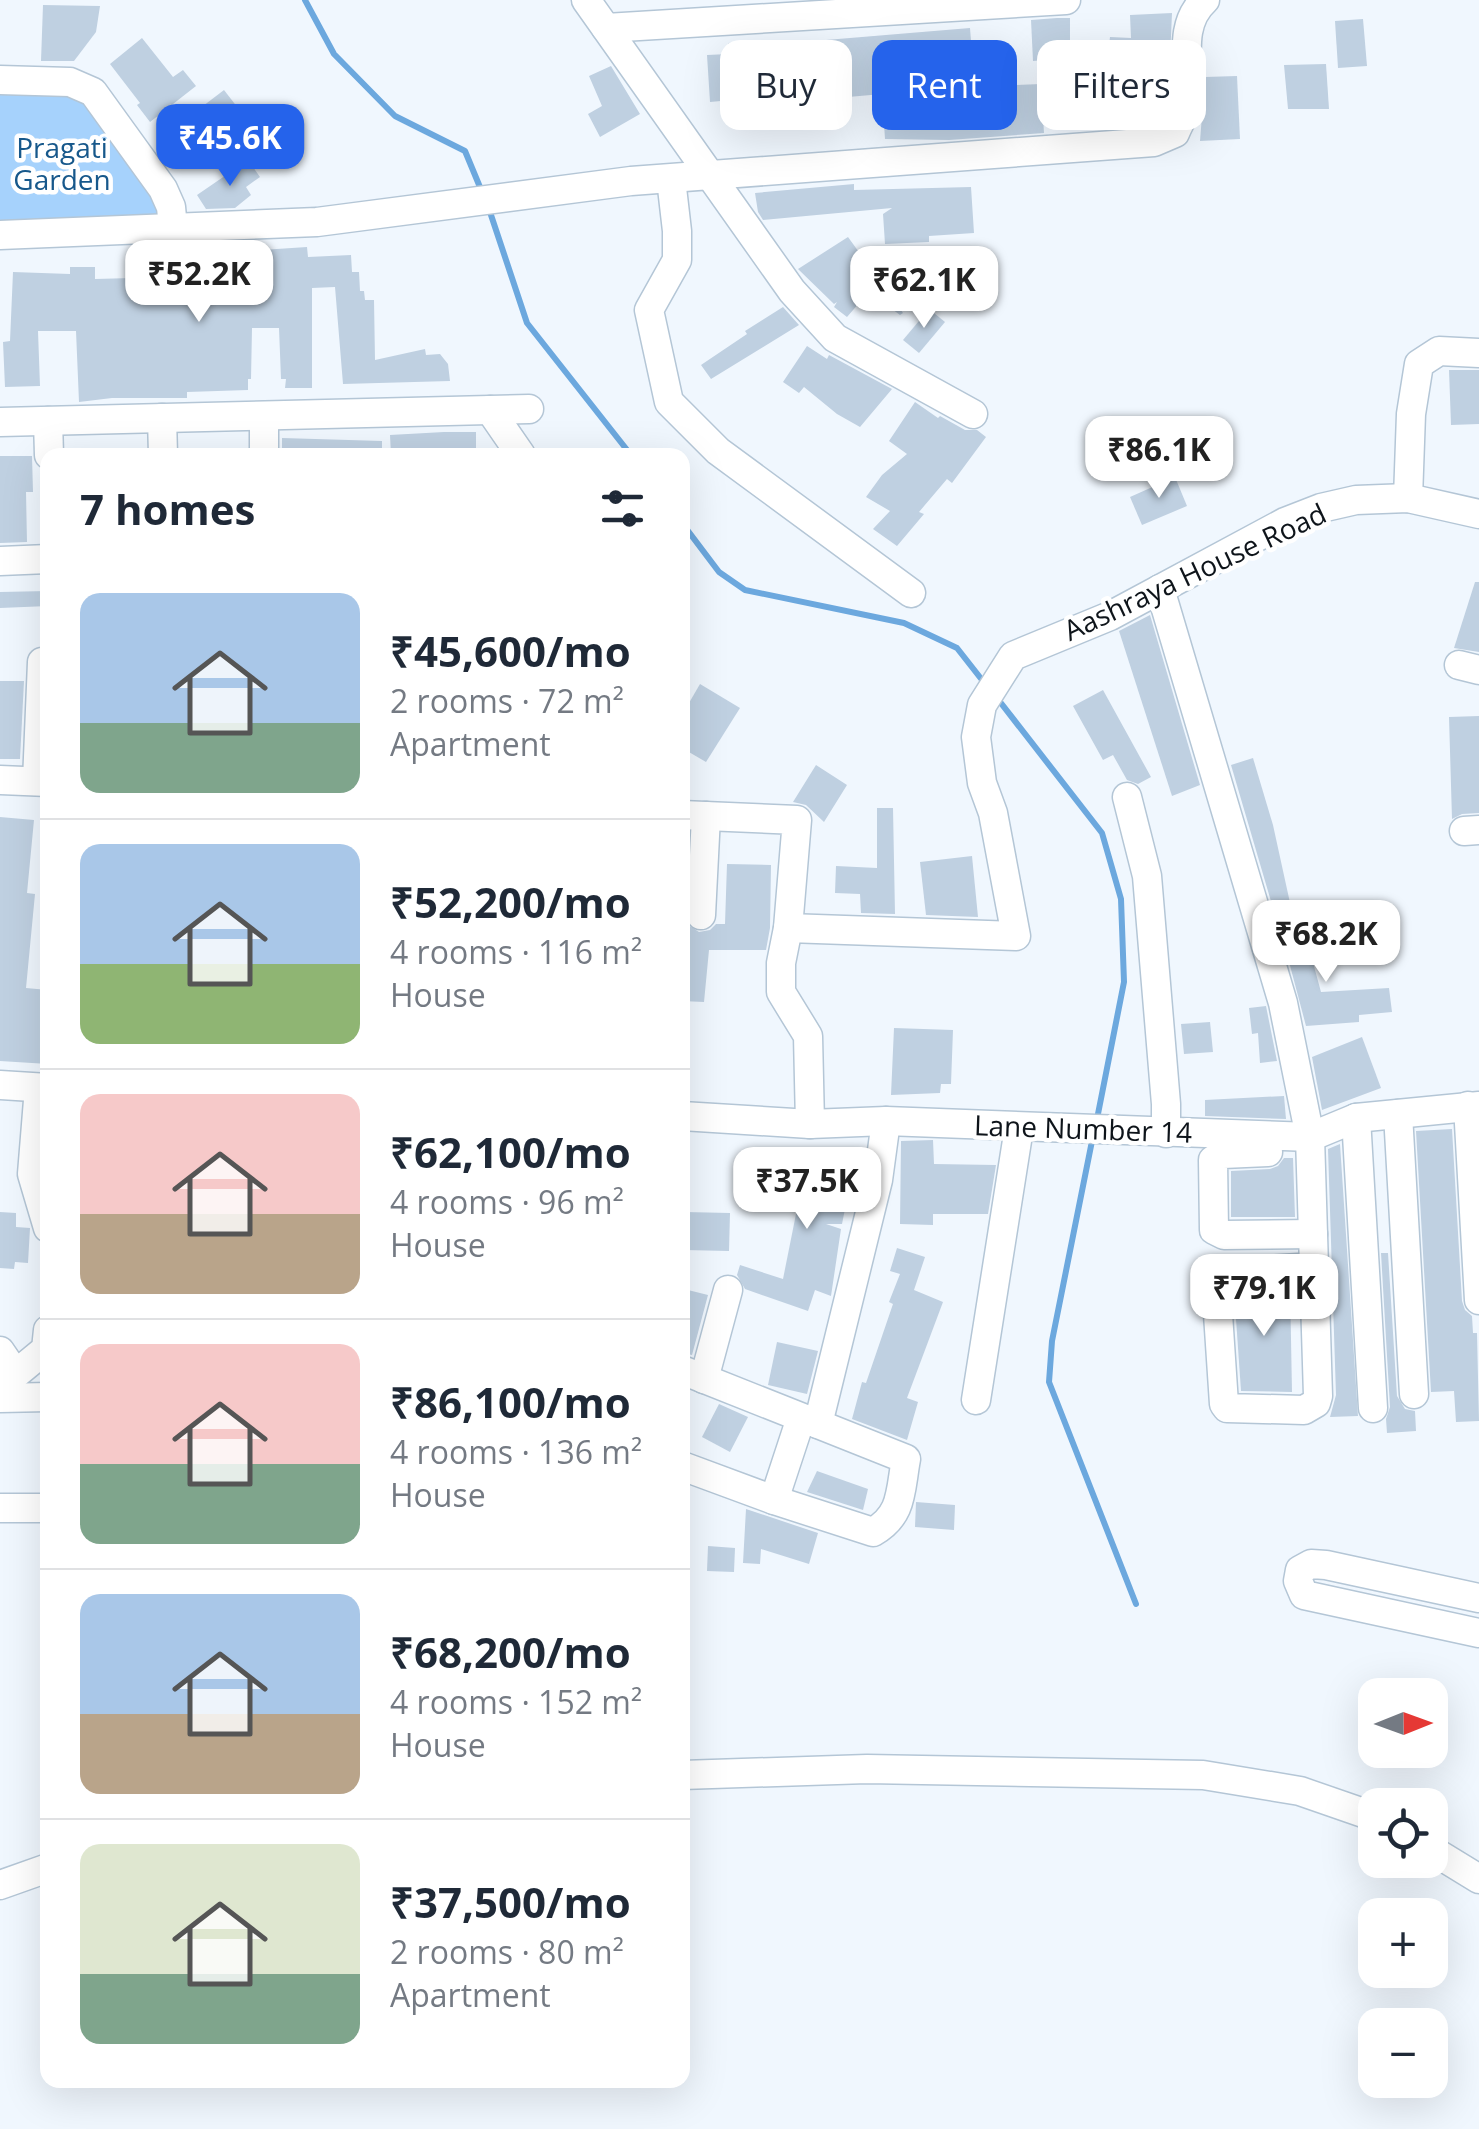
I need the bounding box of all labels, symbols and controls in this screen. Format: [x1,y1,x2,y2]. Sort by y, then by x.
chip: Buy [720,40,852,130]
chip: Rent [872,40,1017,130]
chip: Filters [1037,40,1206,130]
pin: ₹45.6K [149,104,311,189]
text: ₹45.6K [178,115,282,158]
park label: Pragati Garden [13,128,111,198]
pin: ₹52.2K [118,240,280,325]
pin: ₹62.1K [843,246,1005,331]
text: ₹52.2K [147,251,251,294]
text: ₹62.1K [872,257,976,300]
pin: ₹86.1K [1078,416,1240,501]
text: ₹86.1K [1107,427,1211,470]
text: 7 homes [80,480,255,537]
icon: filters [595,481,650,536]
street label: Aashraya House Road [1057,494,1332,649]
text: ₹45,600/mo [390,622,631,679]
icon: home [160,633,280,753]
text: 2 rooms · 72 m² [390,679,624,722]
text: Apartment [390,722,551,765]
text: ₹52,200/mo [390,873,631,930]
icon: home [160,884,280,1004]
pin: ₹68.2K [1245,900,1407,985]
text: ₹68.2K [1274,911,1378,954]
text: 4 rooms · 116 m² [390,930,642,973]
text: House [390,973,486,1016]
street label: Lane Number 14 [973,1105,1193,1151]
text: ₹62,100/mo [390,1123,631,1180]
icon: home [160,1134,280,1254]
pin: ₹37.5K [726,1147,888,1232]
text: ₹37.5K [755,1158,859,1201]
text: 4 rooms · 96 m² [390,1180,624,1223]
text: House [390,1223,486,1266]
pin: ₹79.1K [1183,1254,1345,1339]
text: ₹79.1K [1212,1265,1316,1308]
text: ₹86,100/mo [390,1373,631,1430]
icon: home [160,1384,280,1504]
text: 4 rooms · 136 m² [390,1430,642,1473]
text: House [390,1473,486,1516]
text: ₹68,200/mo [390,1623,631,1680]
icon: home [160,1634,280,1754]
north arrow [1358,1678,1448,1768]
map controls [1358,1678,1448,2098]
text: 4 rooms · 152 m² [390,1680,642,1723]
text: House [390,1723,486,1766]
button: locate [1358,1788,1448,1878]
text: ₹37,500/mo [390,1873,631,1930]
icon: home [160,1884,280,2004]
button: + [1358,1898,1448,1988]
text: 2 rooms · 80 m² [390,1930,624,1973]
text: Apartment [390,1973,551,2016]
button: − [1358,2008,1448,2098]

